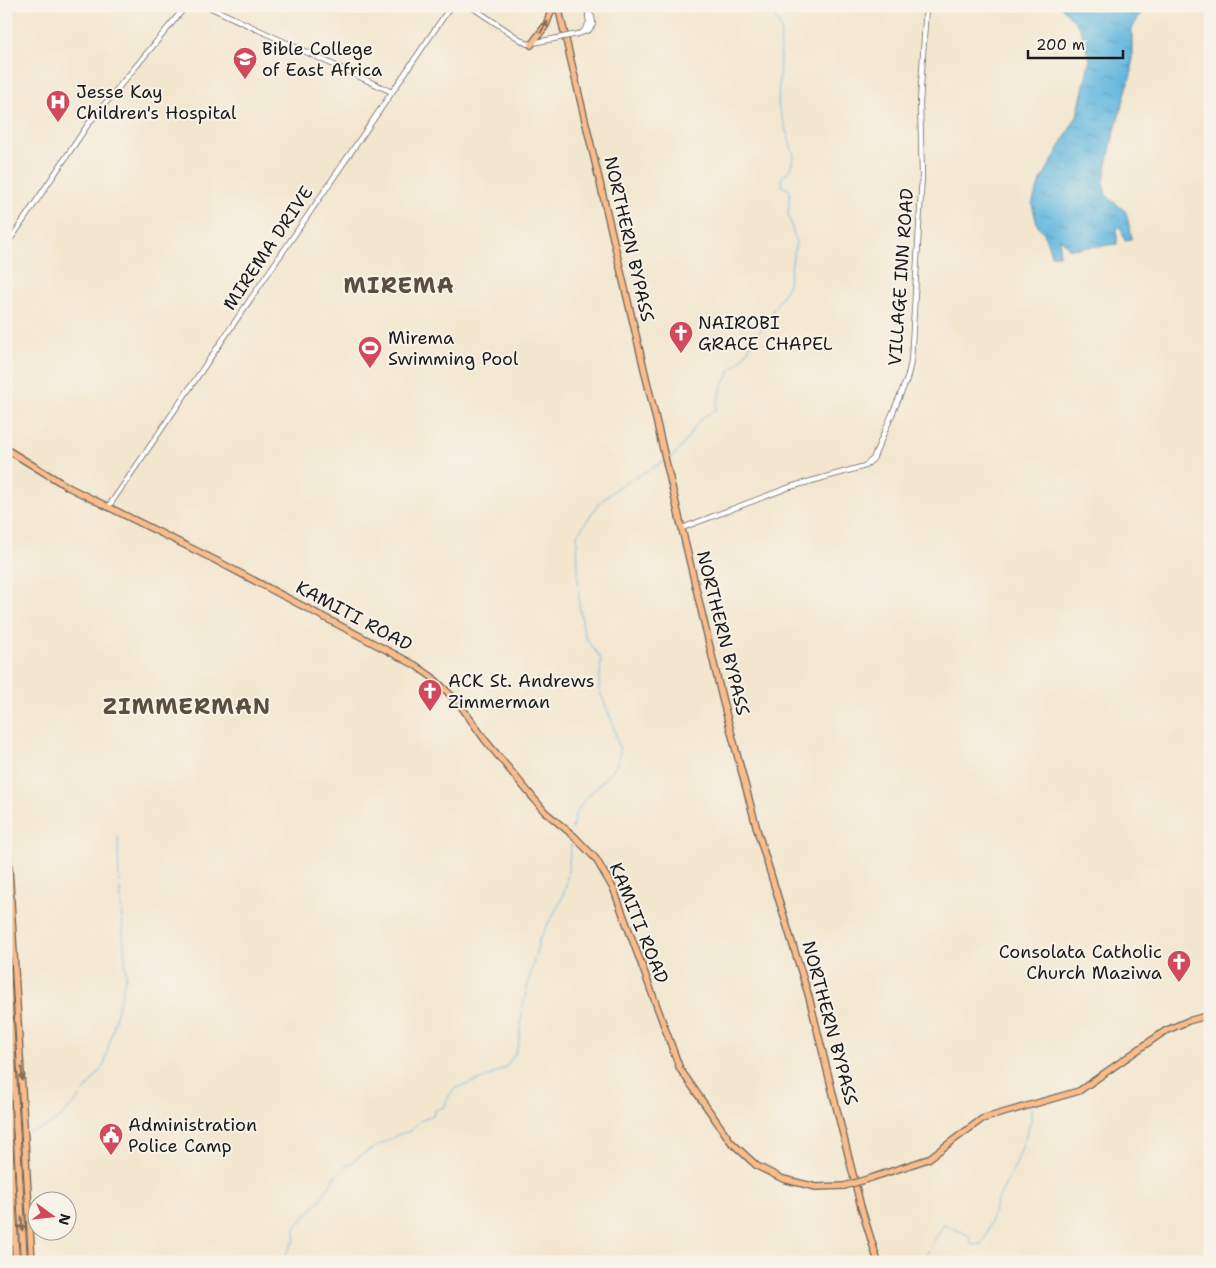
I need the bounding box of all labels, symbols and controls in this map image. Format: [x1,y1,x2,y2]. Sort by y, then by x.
one-way arrow [540,20,549,34]
scale bar [1028,28,1124,60]
text: 200 m [1036,35,1085,55]
place label: Bible College of East Africa [262,37,382,82]
school or university icon: Bible College of East Africa [232,46,258,80]
place label: Jesse Kay Children's Hospital [76,80,237,125]
hospital icon: Jesse Kay Children's Hospital [45,89,71,123]
street label: NORTHERN BYPASS [598,154,660,324]
street label: MIREMA DRIVE [218,181,318,315]
street label: VILLAGE INN ROAD [883,187,919,367]
district label: MIREMA [343,271,455,300]
place label: NAIROBI GRACE CHAPEL [698,311,833,356]
church icon: NAIROBI GRACE CHAPEL [668,320,694,354]
place label: Mirema Swimming Pool [388,326,519,371]
sports icon: Mirema Swimming Pool [357,335,383,369]
street label: NORTHERN BYPASS [691,548,755,718]
street label: KAMITI ROAD [292,575,416,657]
place label: ACK St. Andrews Zimmerman [448,669,595,714]
church icon: ACK St. Andrews Zimmerman [417,678,443,712]
district label: ZIMMERMAN [103,692,271,721]
street label: KAMITI ROAD [604,859,674,987]
street label: NORTHERN BYPASS [797,938,863,1108]
place label: Consolata Catholic Church Maziwa [999,940,1162,985]
church icon: Consolata Catholic Church Maziwa [1166,949,1192,983]
one-way arrow [18,1067,26,1083]
place label: Administration Police Camp [128,1113,257,1158]
public building icon: Administration Police Camp [98,1122,124,1156]
north arrow [28,1190,78,1240]
text: N [54,1212,75,1227]
one-way arrow [18,1217,26,1233]

